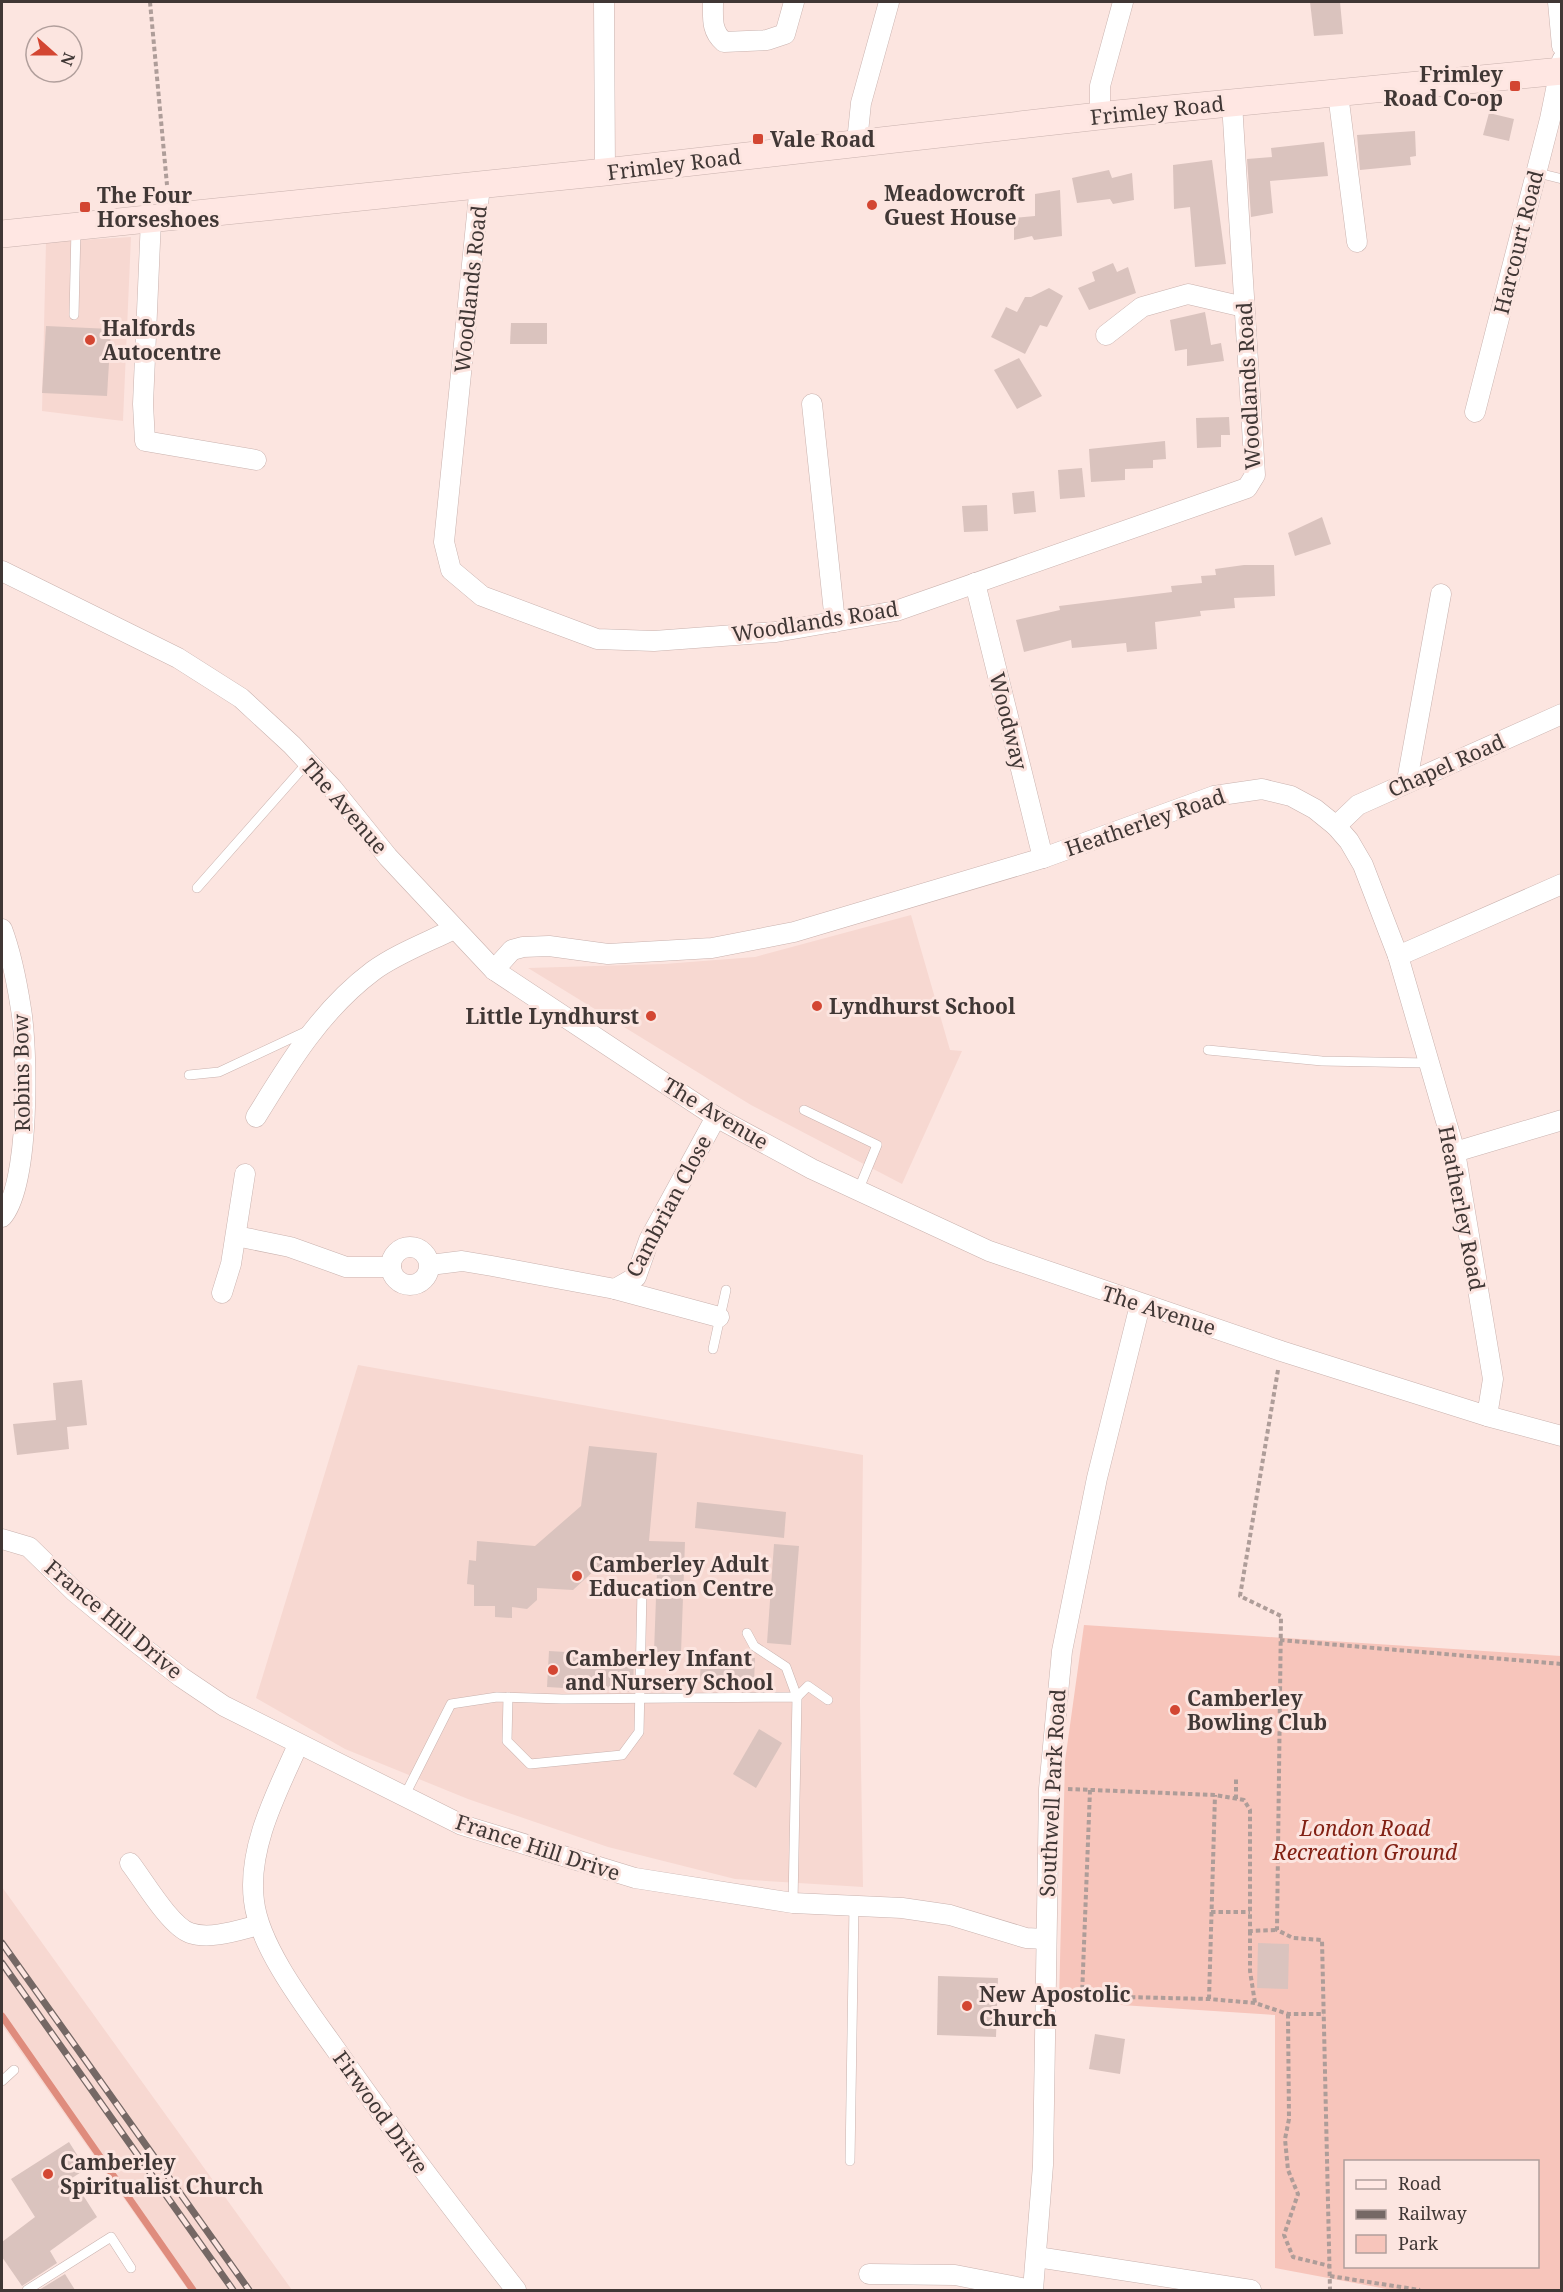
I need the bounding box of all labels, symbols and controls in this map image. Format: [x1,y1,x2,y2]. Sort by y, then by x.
north arrow [24,24,84,84]
text: N [55,50,81,70]
place label: Frimley Road Co-op [1384,60,1504,112]
marker: Frimley Road Co-op [1508,79,1522,93]
street label: Frimley Road [1089,89,1225,131]
place label: Vale Road [770,125,875,153]
marker: Vale Road [751,132,765,146]
street label: Frimley Road [606,142,743,186]
street label: Harcourt Road [1487,167,1549,317]
place label: Meadowcroft Guest House [884,179,1026,231]
place label: The Four Horseshoes [97,181,219,233]
marker: Meadowcroft Guest House [865,198,879,212]
marker: The Four Horseshoes [78,200,92,214]
street label: Woodlands Road [447,204,493,374]
street label: Woodlands Road [1230,301,1266,471]
place label: Halfords Autocentre [102,314,221,366]
marker: Halfords Autocentre [83,333,97,347]
street label: Woodlands Road [730,594,900,648]
street label: Woodway [983,669,1035,773]
street label: Chapel Road [1383,727,1509,803]
street label: The Avenue [296,752,394,860]
street label: Heatherley Road [1061,782,1229,862]
place label: Lyndhurst School [829,992,1016,1020]
marker: Lyndhurst School [810,999,824,1013]
place label: Little Lyndhurst [465,1002,639,1030]
marker: Little Lyndhurst [644,1009,658,1023]
street label: Robins Bow [6,1013,36,1132]
street label: The Avenue [658,1071,774,1155]
street label: Heatherley Road [1432,1123,1492,1293]
street label: Cambrian Close [619,1130,717,1282]
street label: The Avenue [1099,1278,1219,1342]
place label: Camberley Adult Education Centre [589,1550,774,1602]
street label: France Hill Drive [39,1553,189,1685]
marker: Camberley Adult Education Centre [570,1569,584,1583]
place label: Camberley Infant and Nursery School [565,1644,774,1696]
marker: Camberley Infant and Nursery School [546,1663,560,1677]
place label: Camberley Bowling Club [1187,1684,1327,1736]
street label: Southwell Park Road [1033,1688,1071,1898]
marker: Camberley Bowling Club [1168,1703,1182,1717]
street label: France Hill Drive [452,1807,624,1887]
park label: London Road Recreation Ground [1272,1814,1458,1866]
place label: New Apostolic Church [979,1980,1131,2032]
marker: New Apostolic Church [960,1999,974,2013]
street label: Firwood Drive [327,2045,435,2179]
place label: Camberley Spiritualist Church [60,2148,264,2200]
legend [1344,2160,1539,2268]
marker: Camberley Spiritualist Church [41,2167,55,2181]
text: Road [1398,2171,1441,2195]
text: Railway [1398,2201,1468,2225]
text: Park [1398,2231,1438,2255]

